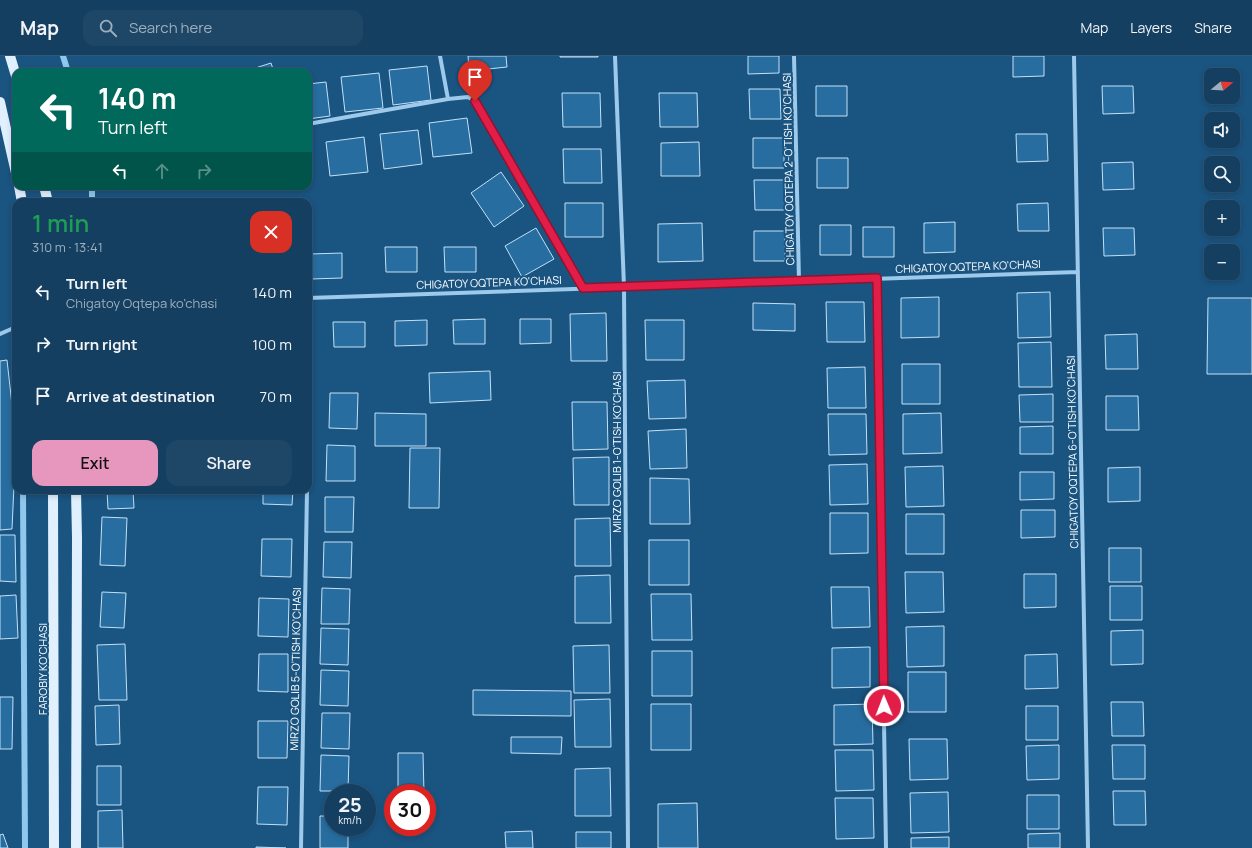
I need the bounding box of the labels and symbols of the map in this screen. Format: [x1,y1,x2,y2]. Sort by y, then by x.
pin [458,60,492,101]
north arrow [1204,68,1240,104]
street label: CHIGATOY OQTEPA 2-O'TISH KO'CHASI [779,73,797,265]
street label: CHIGATOY OQTEPA KO'CHASI [895,256,1041,276]
street label: CHIGATOY OQTEPA KO'CHASI [416,272,562,292]
street label: CHIGATOY OQTEPA 6-O'TISH KO'CHASI [1063,355,1081,549]
street label: MIRZO GOLIB 1-O'TISH KO'CHASI [609,371,624,533]
street label: MIRZO GOLIB 5-O'TISH KO'CHASI [286,587,304,751]
street label: FAROBIY KO'CHASI [35,623,50,715]
position arrow [863,685,905,727]
speed limit sign: 30 [384,784,436,836]

